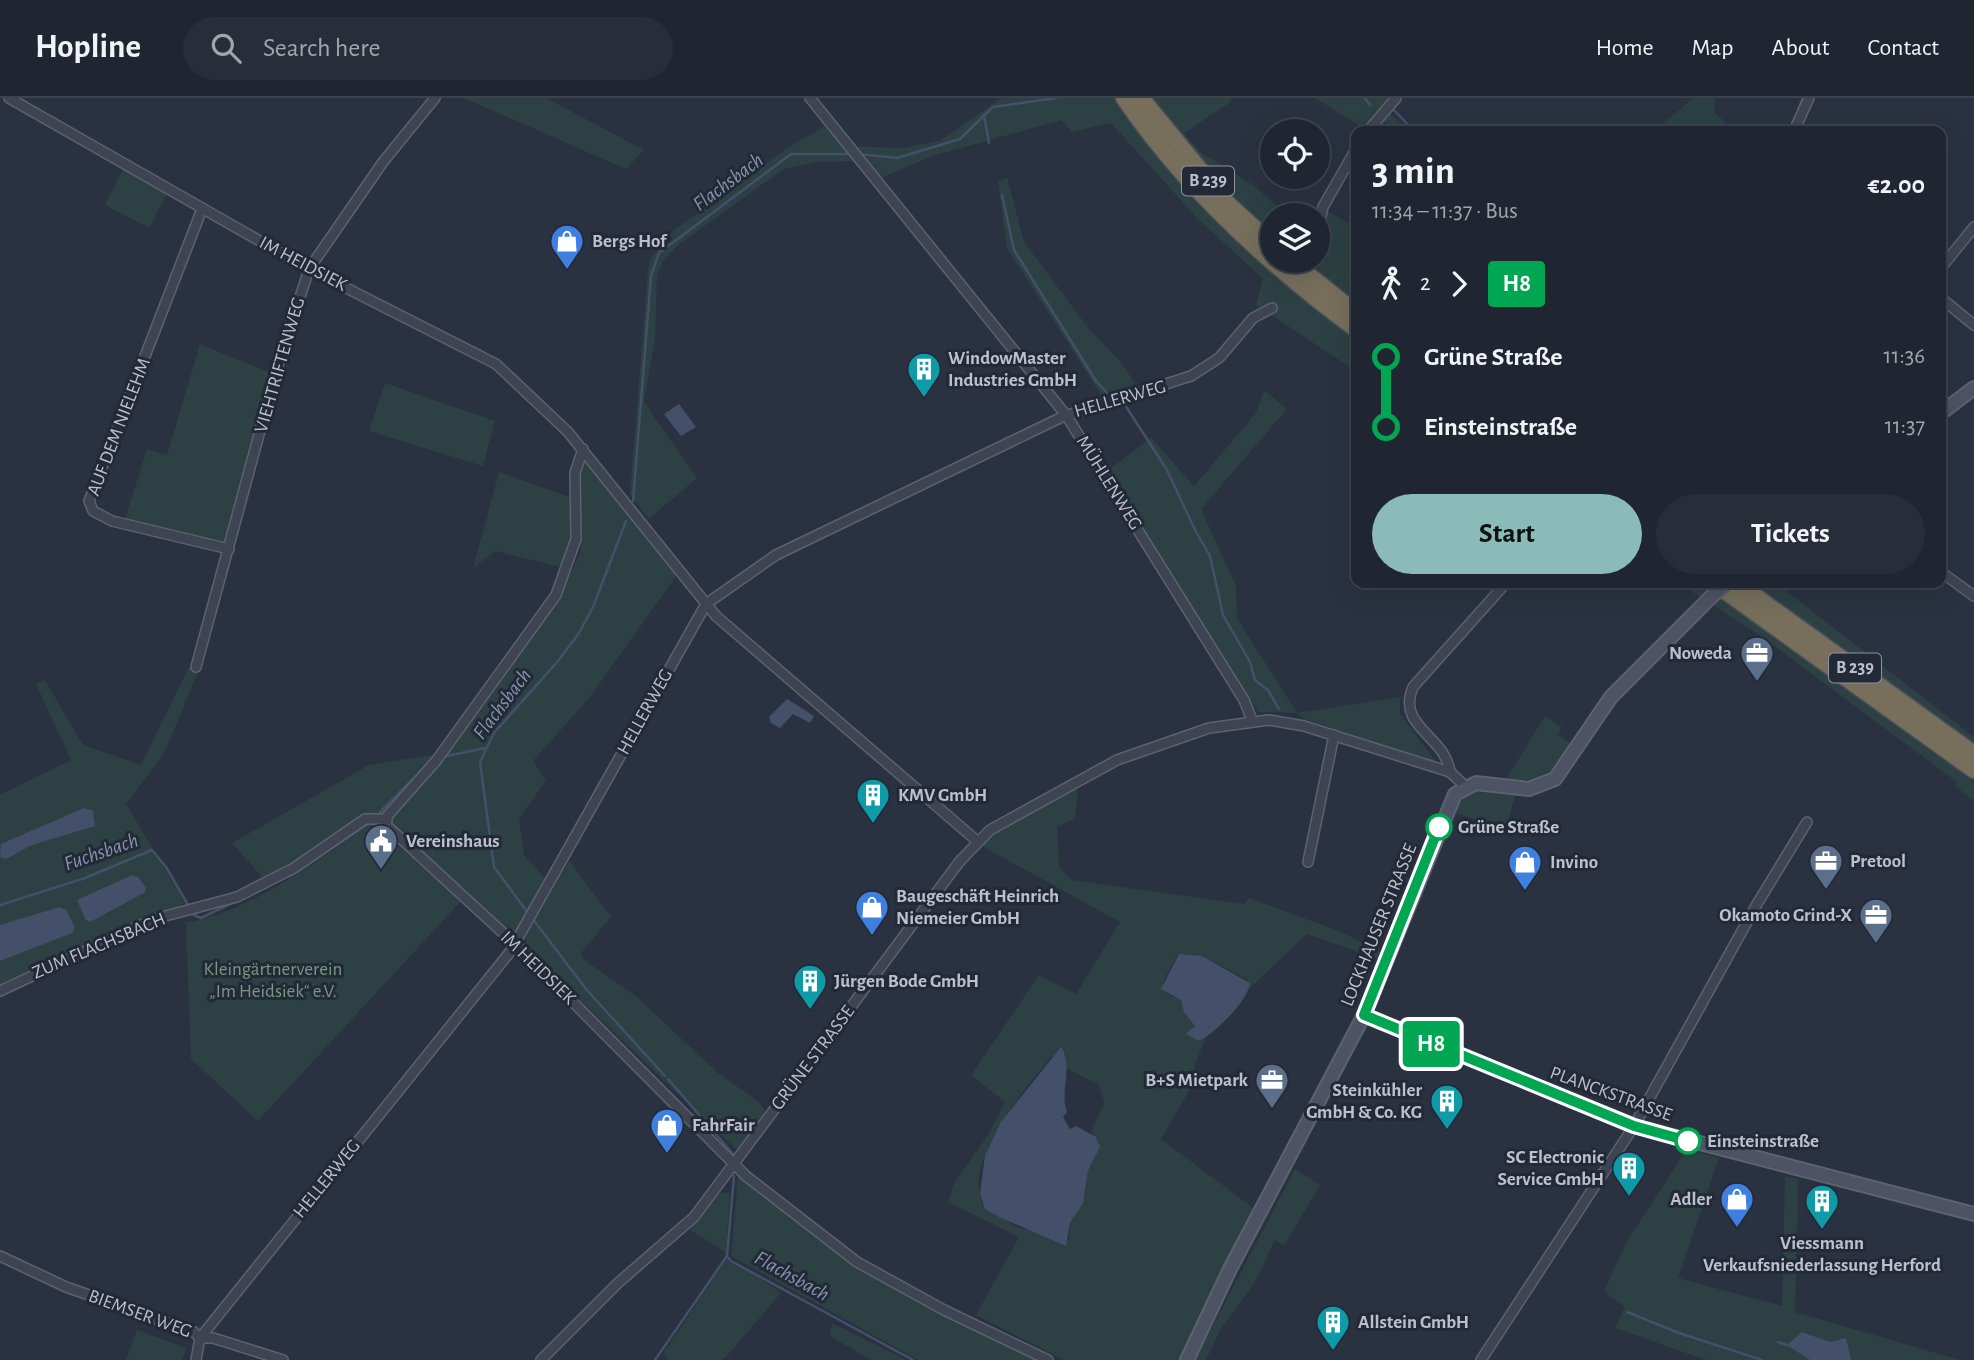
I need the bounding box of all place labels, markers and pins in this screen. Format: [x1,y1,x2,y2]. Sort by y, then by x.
shop icon: Bergs Hof [548,222,586,271]
place label: Bergs Hof [592,232,668,251]
place label: WindowMaster Industries GmbH [948,349,1077,390]
building icon: WindowMaster Industries GmbH [905,350,943,399]
office icon: Noweda [1738,634,1776,683]
place label: Noweda [1669,644,1732,663]
building icon: KMV GmbH [854,776,892,825]
place label: KMV GmbH [898,786,987,805]
marker: Grüne Straße [1426,814,1452,840]
place label: Grüne Straße [1458,818,1559,837]
public building icon: Vereinshaus [362,822,400,871]
place label: Vereinshaus [406,832,500,851]
office icon: Pretool [1807,842,1845,891]
shop icon: Invino [1506,843,1544,892]
place label: Pretool [1850,852,1906,871]
place label: Invino [1550,853,1598,872]
place label: Baugeschäft Heinrich Niemeier GmbH [896,887,1059,928]
shop icon: Baugeschäft Heinrich Niemeier GmbH [853,888,891,937]
office icon: Okamoto Grind-X [1857,896,1895,945]
place label: Okamoto Grind-X [1719,906,1852,925]
building icon: Jürgen Bode GmbH [791,962,829,1011]
place label: Jürgen Bode GmbH [834,972,979,991]
office icon: B+S Mietpark [1253,1061,1291,1110]
place label: B+S Mietpark [1145,1071,1249,1090]
place label: Steinkühler GmbH & Co. KG [1306,1081,1422,1122]
building icon: Steinkühler GmbH & Co. KG [1428,1082,1466,1131]
shop icon: FahrFair [648,1106,686,1155]
place label: FahrFair [692,1116,755,1135]
marker: Einsteinstraße [1675,1128,1701,1154]
place label: Einsteinstraße [1707,1132,1819,1151]
place label: SC Electronic Service GmbH [1497,1148,1605,1189]
building icon: SC Electronic Service GmbH [1610,1149,1648,1198]
shop icon: Adler [1718,1180,1756,1229]
building icon: Viessmann Verkaufsniederlassung Herford [1803,1182,1841,1231]
place label: Adler [1670,1190,1712,1209]
place label: Viessmann Verkaufsniederlassung Herford [1703,1234,1941,1275]
building icon: Allstein GmbH [1314,1303,1352,1352]
place label: Allstein GmbH [1358,1313,1469,1332]

